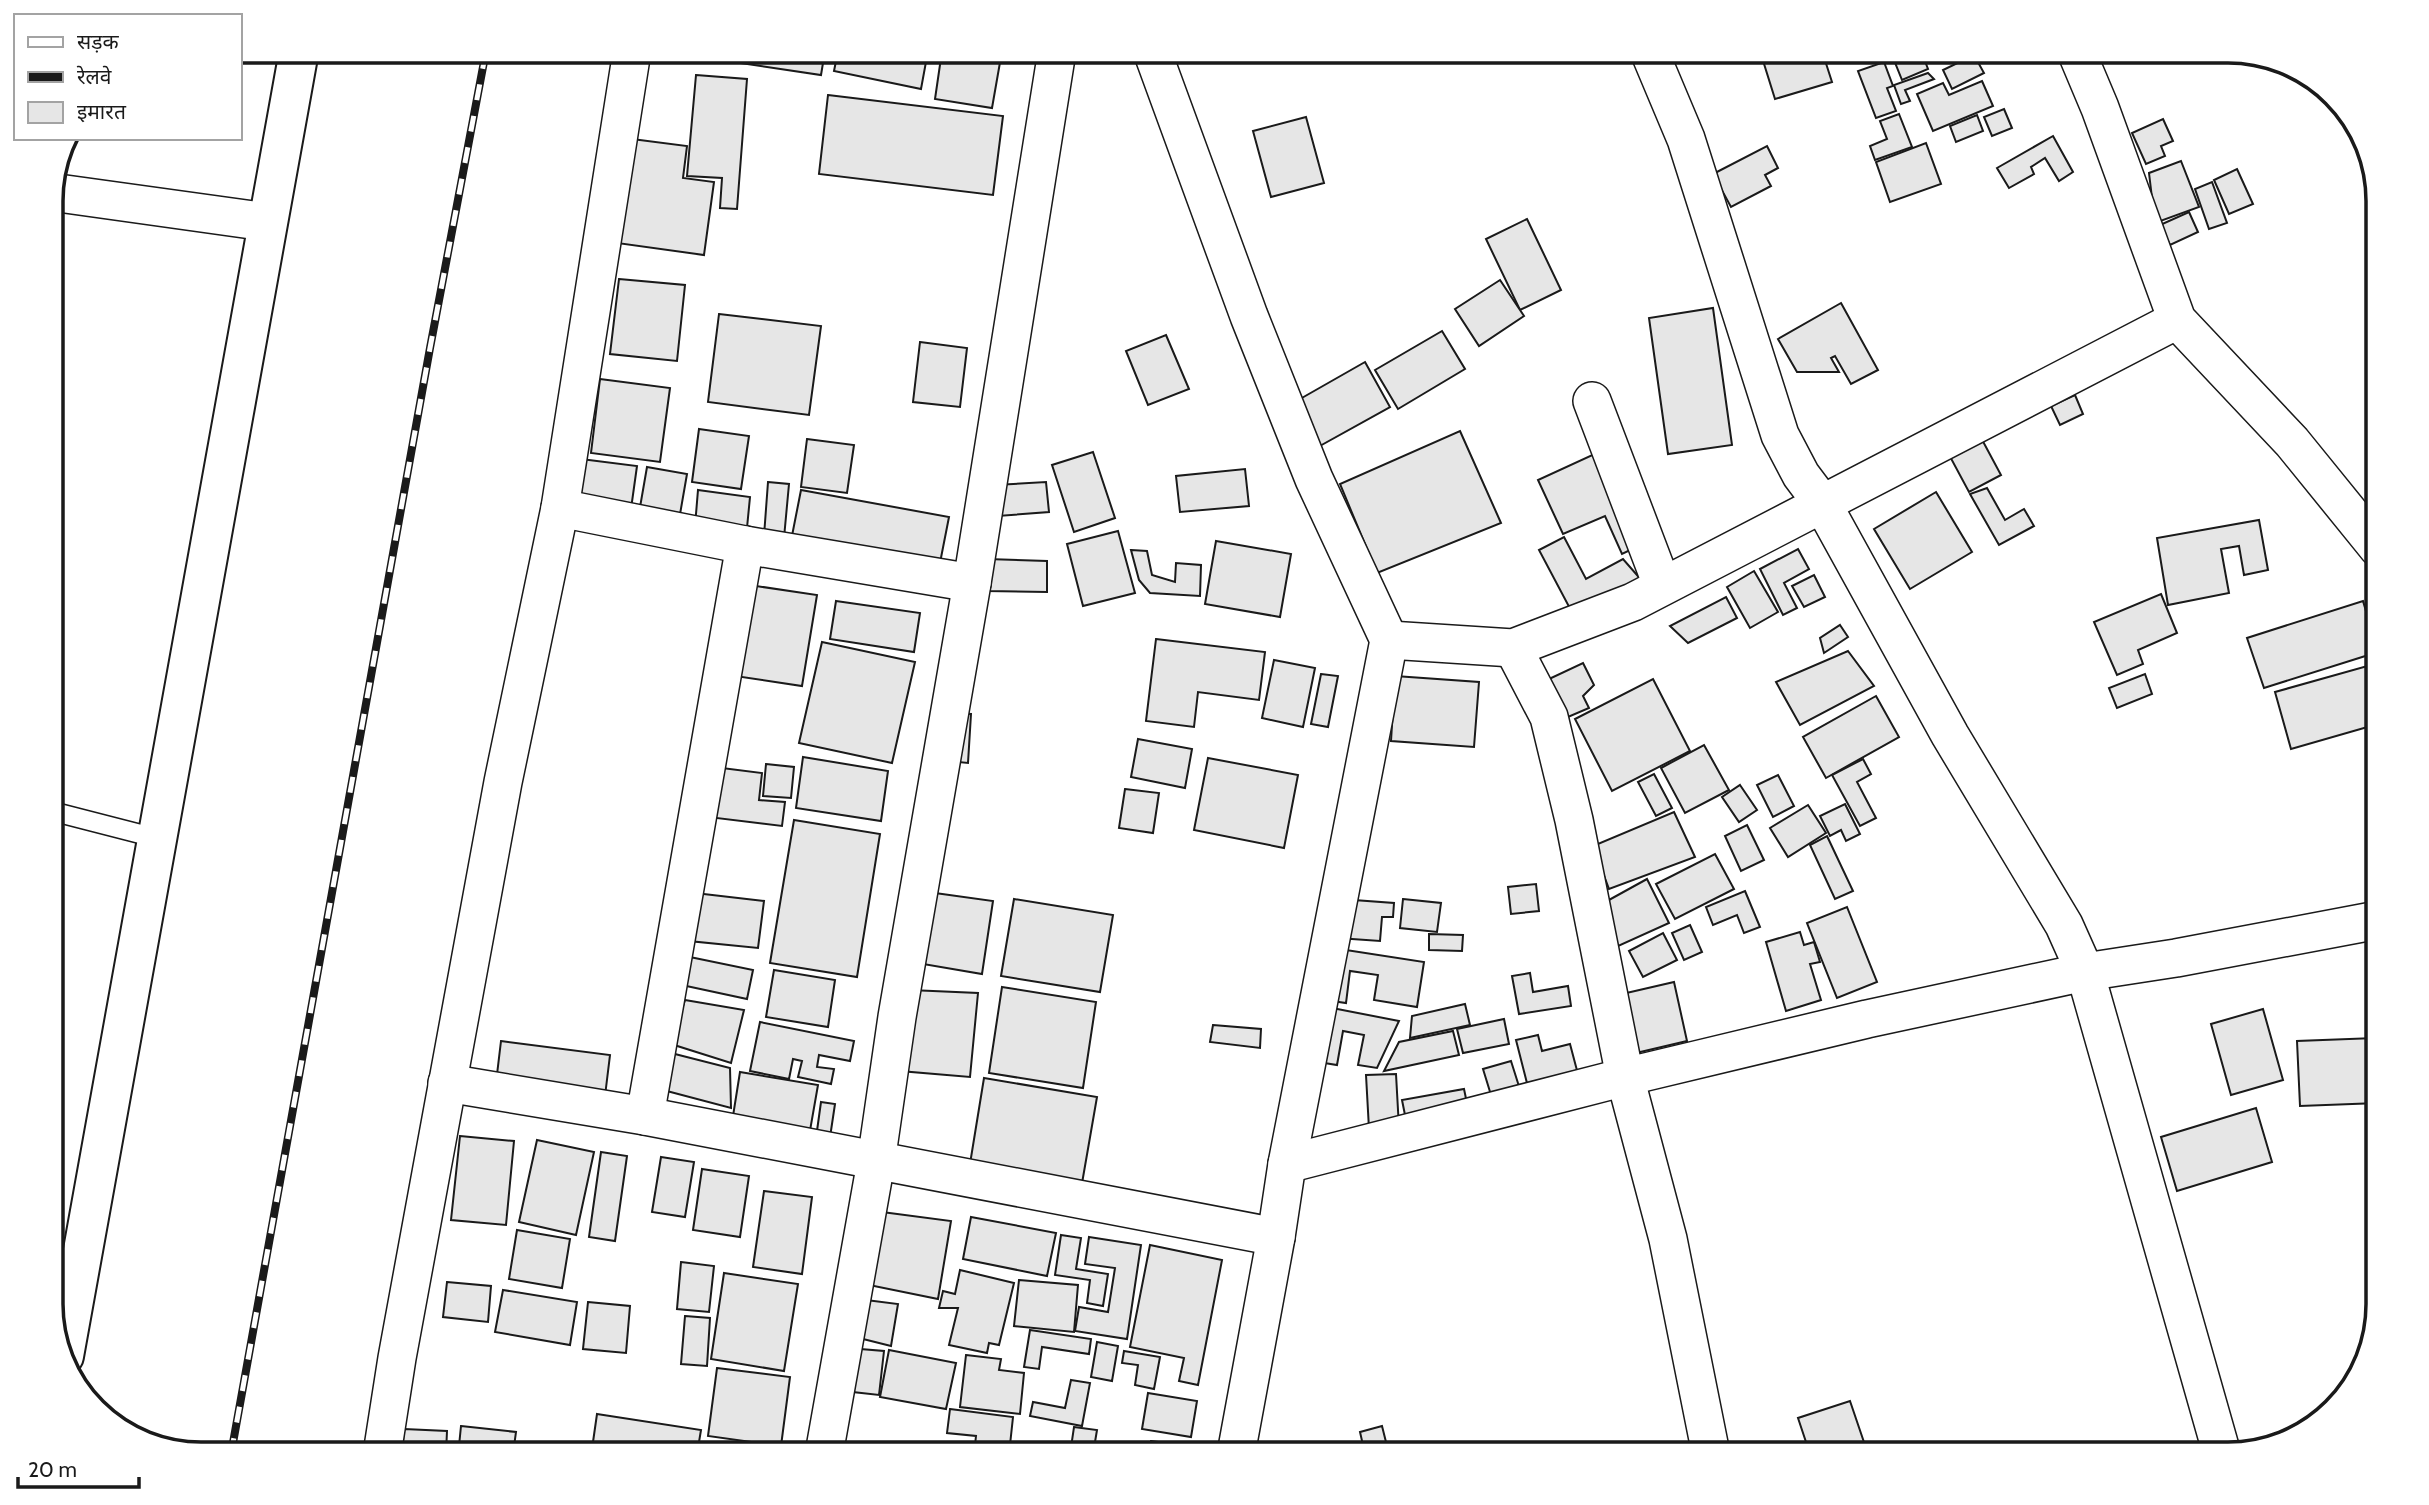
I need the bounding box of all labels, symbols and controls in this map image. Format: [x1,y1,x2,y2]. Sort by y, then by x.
legend [14,14,242,140]
text: सड़क [77,29,119,54]
text: रेलवे [76,64,112,89]
text: इमारत [77,99,127,124]
scale bar [18,1446,138,1490]
text: 20 m [28,1457,77,1482]

